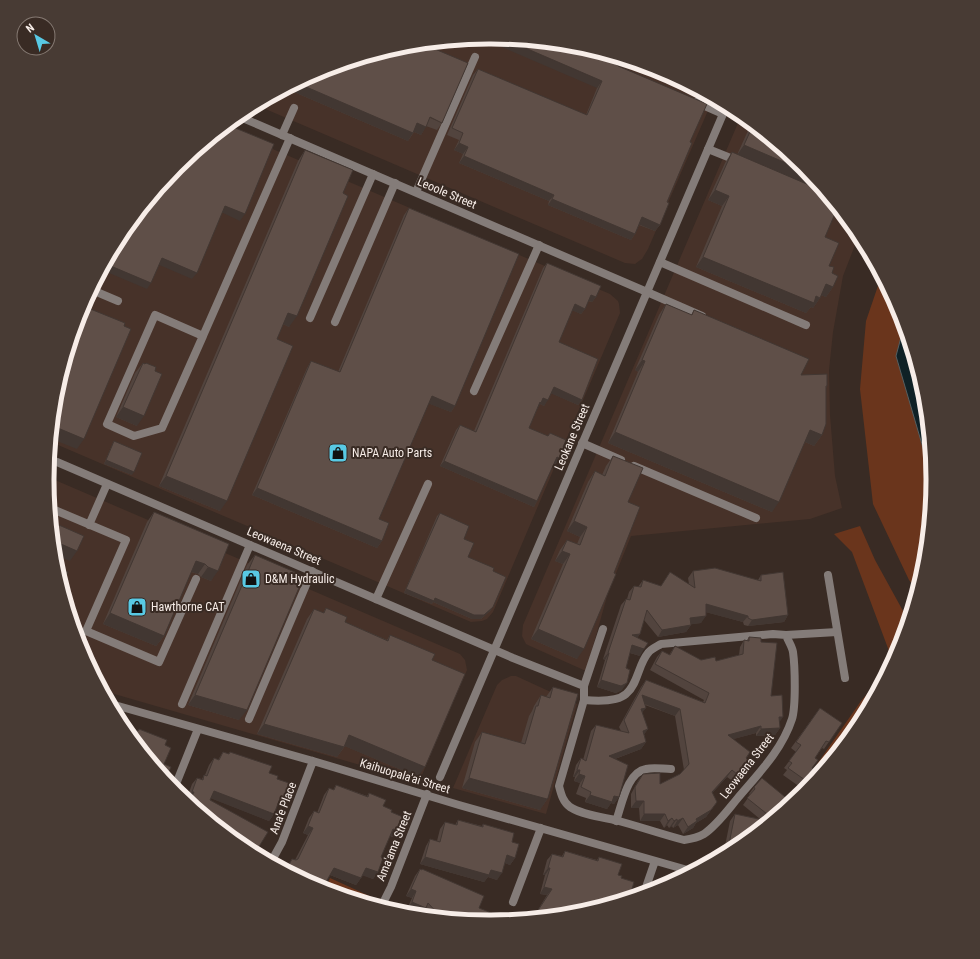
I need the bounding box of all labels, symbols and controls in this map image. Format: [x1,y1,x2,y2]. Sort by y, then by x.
north arrow [16,16,56,56]
text: N [23,21,37,36]
street label: Leoole Street [415,174,479,212]
street label: Leokane Street [552,401,592,472]
shop icon: NAPA Auto Parts [327,442,349,464]
place label: NAPA Auto Parts [352,446,432,460]
street label: Leowaena Street [245,524,323,568]
shop icon: D&M Hydraulic [240,568,262,590]
place label: D&M Hydraulic [265,572,335,586]
shop icon: Hawthorne CAT [126,596,148,618]
place label: Hawthorne CAT [151,600,224,614]
street label: Leowaena Street [717,730,777,801]
street label: Kaihuopala'ai Street [358,756,452,797]
street label: Ana'e Place [267,780,299,836]
street label: Ama'ama Street [374,808,415,883]

